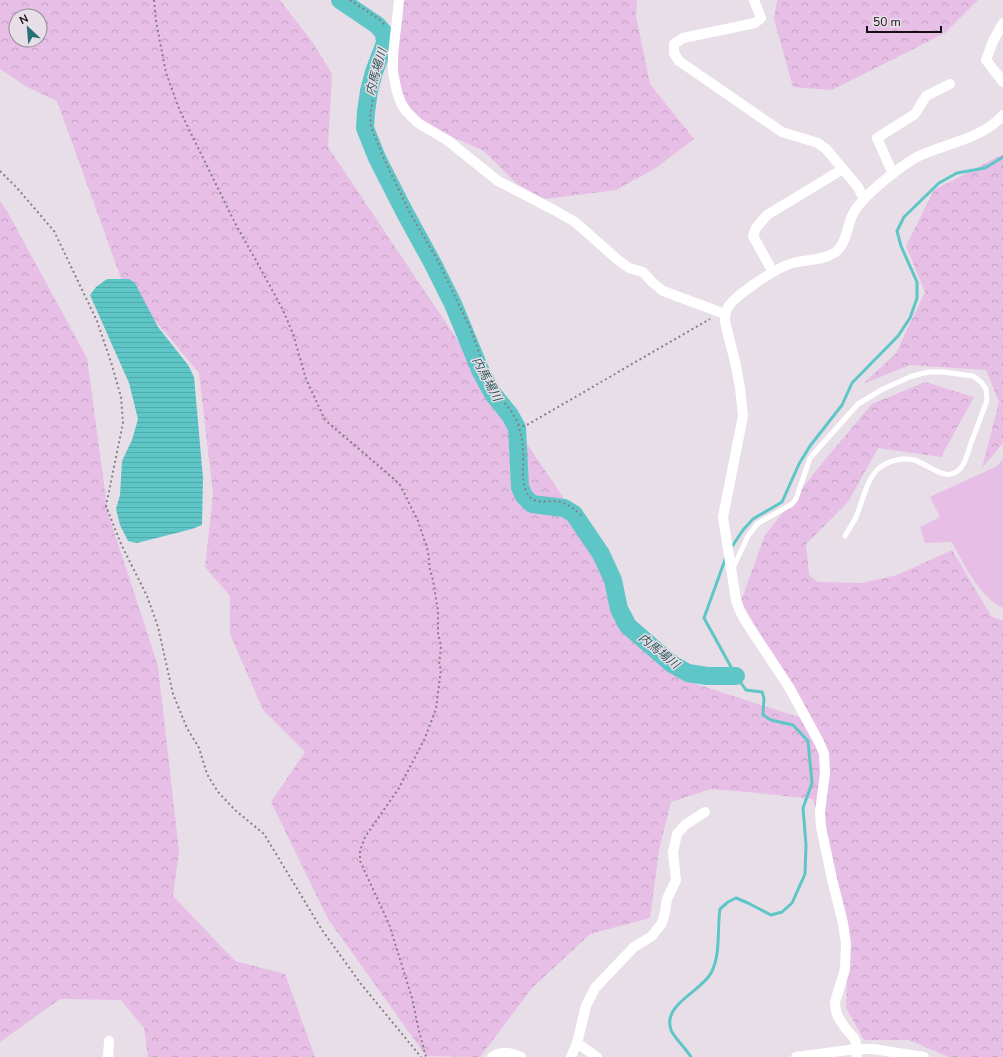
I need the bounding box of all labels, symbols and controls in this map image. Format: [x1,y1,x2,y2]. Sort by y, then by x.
north arrow [8,8,48,48]
scale bar [867,8,941,34]
text: N [17,11,31,28]
text: 50 m [873,14,901,30]
water label: 内馬場川 [362,45,391,97]
water label: 内馬場川 [469,354,506,406]
water label: 内馬場川 [635,630,684,674]

